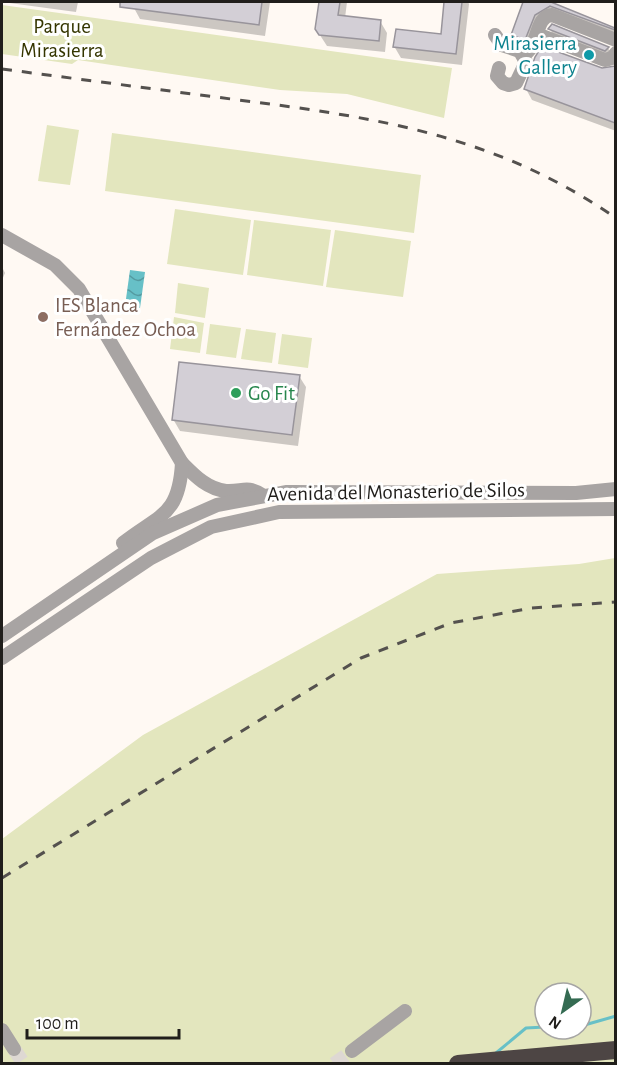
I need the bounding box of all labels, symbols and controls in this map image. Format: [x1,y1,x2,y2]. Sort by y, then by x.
park label: Parque Mirasierra [20,16,104,61]
place label: Mirasierra Gallery [493,33,577,78]
marker: Mirasierra Gallery [582,48,596,62]
place label: IES Blanca Fernández Ochoa [55,295,196,340]
marker: IES Blanca Fernández Ochoa [36,310,50,324]
place label: Go Fit [248,383,295,404]
marker: Go Fit [229,386,243,400]
street label: Avenida del Monasterio de Silos [267,479,525,505]
north arrow [533,981,593,1041]
scale bar [27,1002,178,1040]
text: N [546,1013,564,1032]
text: 100 m [36,1015,79,1033]

